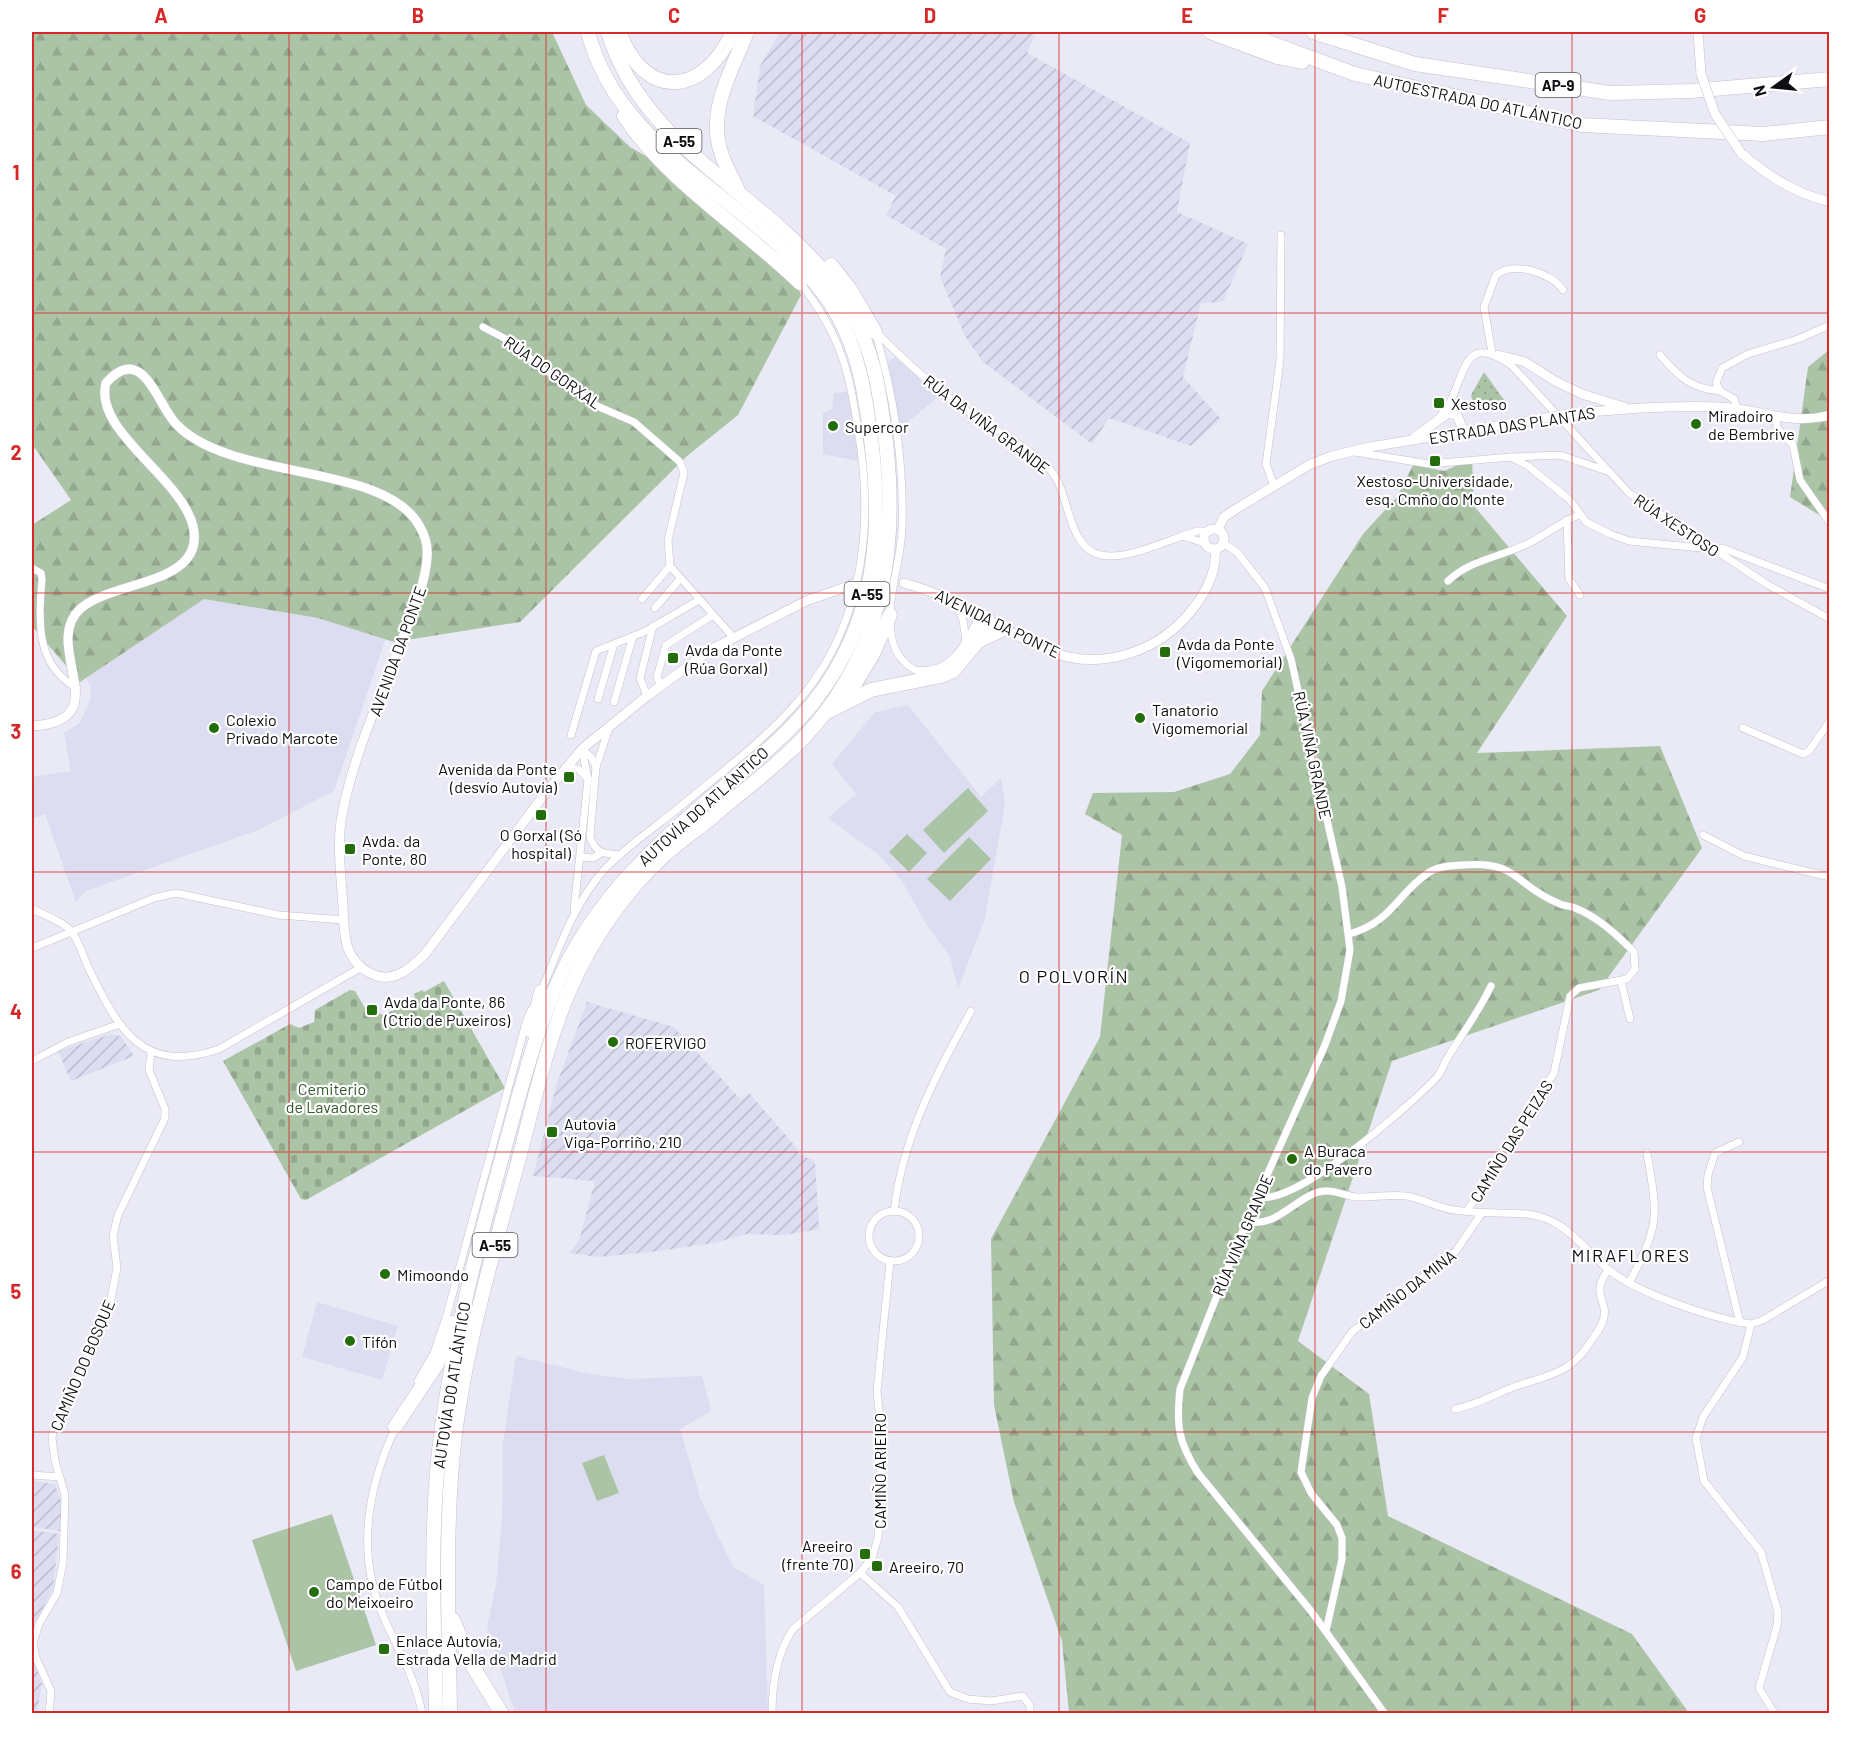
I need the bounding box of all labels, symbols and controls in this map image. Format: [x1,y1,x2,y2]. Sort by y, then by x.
text: A [154,3,168,27]
text: B [412,3,424,27]
text: C [668,3,680,27]
text: D [924,3,936,27]
text: E [1181,3,1193,27]
text: F [1437,3,1449,27]
text: G [1694,3,1706,27]
north arrow [1744,57,1804,117]
street label: AUTOESTRADA DO ATLÁNTICO [1372,70,1584,132]
road number: AP-9 [1536,73,1580,97]
text: N [1748,83,1770,99]
road number: A-55 [656,129,702,153]
text: 1 [12,160,20,184]
street label: RÚA DO GORXAL [501,332,605,412]
street label: RÚA DA VIÑA GRANDE [920,370,1054,478]
place label: Xestoso [1451,394,1507,413]
marker: Xestoso [1432,396,1446,410]
street label: ESTRADA DAS PLANTAS [1428,402,1596,448]
place label: Miradoiro de Bembrive [1708,406,1795,443]
place label: Supercor [845,417,909,436]
marker: Miradoiro de Bembrive [1689,417,1703,431]
marker: Supercor [826,419,840,433]
text: 2 [10,440,22,464]
marker: Xestoso-Universidade, esq. Cmño do Monte [1428,454,1442,468]
place label: Xestoso-Universidade, esq. Cmño do Monte [1357,471,1513,508]
street label: RÚA XESTOSO [1631,490,1723,560]
road number: A-55 [844,582,890,606]
street label: AVENIDA DA PONTE [365,584,429,718]
street label: AVENIDA DA PONTE [932,585,1064,661]
place label: Avda da Ponte (Vigomemorial) [1176,634,1282,671]
place label: Avda da Ponte (Rúa Gorxal) [684,640,782,677]
marker: Avda da Ponte (Vigomemorial) [1158,645,1172,659]
marker: Avda da Ponte (Rúa Gorxal) [666,651,680,665]
street label: RÚA VIÑA GRANDE [1290,689,1336,821]
place label: Tanatorio Vigomemorial [1152,700,1248,737]
place label: Colexio Privado Marcote [226,710,338,747]
marker: Tanatorio Vigomemorial [1133,711,1147,725]
text: 3 [11,719,21,743]
marker: Colexio Privado Marcote [207,721,221,735]
street label: AUTOVÍA DO ATLÁNTICO [634,743,772,869]
place label: Avenida da Ponte (desvío Autovía) [438,759,558,796]
marker: Avenida da Ponte (desvío Autovía) [562,770,576,784]
marker: O Gorxal (Só hospital) [534,808,548,822]
place label: O Gorxal (Só hospital) [500,825,582,862]
place label: Avda. da Ponte, 80 [362,831,427,868]
marker: Avda. da Ponte, 80 [343,842,357,856]
district label: O POLVORÍN [1019,965,1129,987]
place label: Avda da Ponte, 86 (Ctrio de Puxeiros) [383,992,511,1029]
text: 4 [10,999,22,1023]
marker: Avda da Ponte, 86 (Ctrio de Puxeiros) [365,1003,379,1017]
place label: ROFERVIGO [625,1033,707,1052]
marker: ROFERVIGO [606,1035,620,1049]
street label: CAMIÑO DAS PEIZAS [1466,1076,1556,1206]
park label: Cemiterio de Lavadores [286,1079,378,1116]
place label: Autovia Viga-Porriño, 210 [564,1114,682,1151]
marker: Autovia Viga-Porriño, 210 [545,1125,559,1139]
place label: A Buraca do Pavero [1304,1141,1372,1178]
marker: A Buraca do Pavero [1285,1152,1299,1166]
street label: RÚA VIÑA GRANDE [1208,1171,1276,1299]
road number: A-55 [472,1233,518,1257]
district label: MIRAFLORES [1571,1244,1691,1266]
street label: CAMIÑO DA MINA [1355,1245,1459,1333]
place label: Mimoondo [397,1265,469,1284]
marker: Mimoondo [378,1267,392,1281]
text: 5 [11,1279,22,1303]
street label: CAMIÑO DO BOSQUE [46,1297,118,1433]
street label: AUTOVÍA DO ATLÁNTICO [428,1300,474,1470]
place label: Tifón [362,1332,397,1351]
marker: Tifón [343,1334,357,1348]
street label: CAMIÑO ARIEIRO [870,1413,889,1529]
place label: Areeiro (frente 70) [781,1536,854,1573]
marker: Areeiro (frente 70) [858,1547,872,1561]
place label: Areeiro, 70 [889,1557,964,1576]
text: 6 [11,1559,22,1583]
marker: Areeiro, 70 [870,1559,884,1573]
place label: Campo de Fútbol do Meixoeiro [326,1574,442,1611]
marker: Campo de Fútbol do Meixoeiro [307,1585,321,1599]
place label: Enlace Autovía, Estrada Vella de Madrid [396,1631,557,1668]
marker: Enlace Autovía, Estrada Vella de Madrid [377,1642,391,1656]

